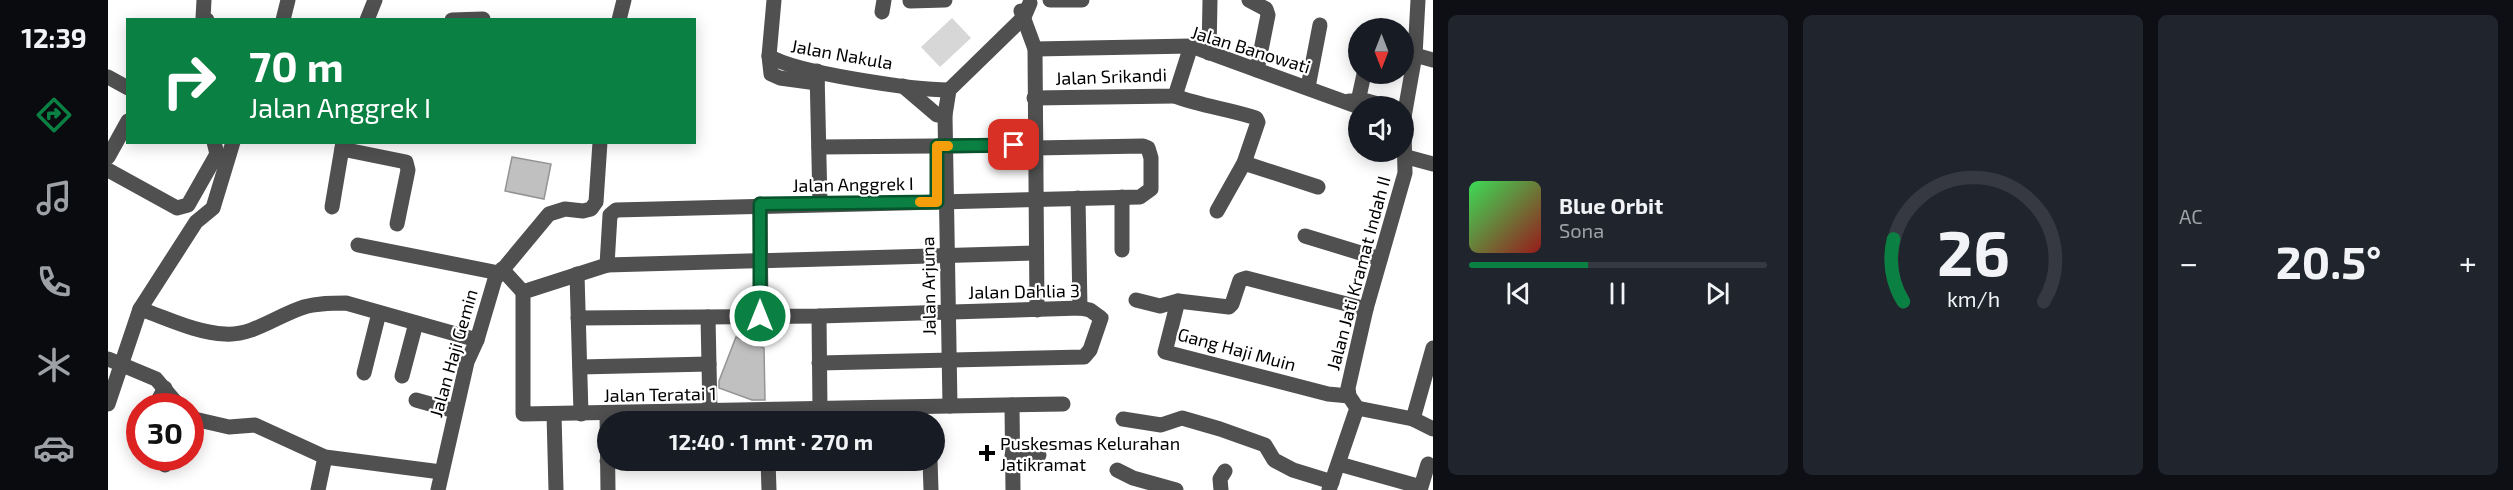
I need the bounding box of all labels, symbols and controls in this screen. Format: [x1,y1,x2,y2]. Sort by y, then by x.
north arrow [1348,18,1414,84]
map controls [1348,18,1414,162]
street label: Jalan Banowati [1189,20,1313,78]
text: 12:39 [21,21,87,53]
street label: Jalan Nakula [789,34,895,74]
text: 70 m [249,40,344,90]
icon: right [150,42,228,120]
street label: Jalan Srikandi [1055,63,1167,89]
text: Jalan Anggrek I [249,91,431,123]
icon: directions [33,94,75,136]
button: sound [1348,96,1414,162]
pin [988,119,1039,170]
icon: arrive [997,128,1030,161]
street label: Jalan Anggrek I [792,172,914,196]
street label: Jalan Jati Kramat Indah II [1321,173,1395,373]
icon: music [33,177,75,219]
text: Blue Orbit [1559,192,1663,218]
text: AC [2179,204,2203,228]
text: 26 [1936,214,2010,289]
text: Sona [1559,218,1604,242]
text: 20.5° [2276,234,2381,288]
street label: Jalan Arjuna [916,236,940,336]
text: − [2179,242,2198,282]
text: + [2459,242,2477,282]
icon: phone [33,261,75,303]
icon: previous [1502,277,1535,310]
icon: pause [1601,277,1634,310]
icon: next [1701,277,1734,310]
street label: Jalan Dahlia 3 [968,279,1080,303]
position arrow [728,284,792,348]
street label: Jalan Haji Gemin [424,286,482,420]
text: km/h [1946,286,2000,311]
street label: Gang Haji Muin [1175,323,1299,375]
icon: climate [33,344,75,386]
street label: Jalan Teratai 1 [603,382,717,406]
speed limit sign: 30 [126,393,204,471]
icon: car [33,427,75,469]
text: 12:40 · 1 mnt · 270 m [669,428,873,454]
place label: Puskesmas Kelurahan Jatikramat [1000,432,1180,475]
marker: Puskesmas Kelurahan Jatikramat [978,444,996,462]

